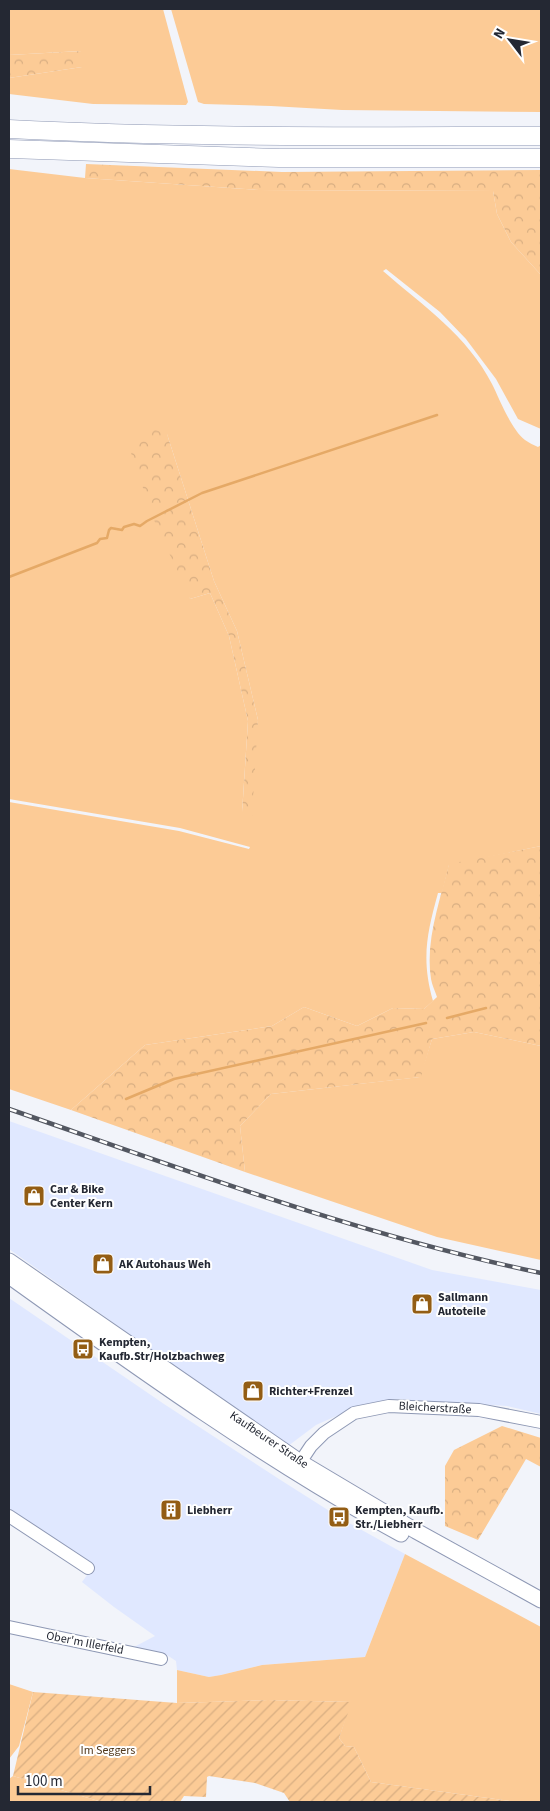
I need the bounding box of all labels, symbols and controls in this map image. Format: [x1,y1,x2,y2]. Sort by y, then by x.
north arrow [485,15,535,65]
text: N [489,25,511,43]
place label: Car & Bike Center Kern [50,1181,113,1212]
shop icon: Car & Bike Center Kern [22,1184,46,1208]
shop icon: AK Autohaus Weh [91,1252,115,1276]
place label: AK Autohaus Weh [118,1256,211,1273]
place label: Sallmann Autoteile [437,1289,488,1320]
shop icon: Sallmann Autoteile [410,1292,434,1316]
place label: Kempten, Kaufb.Str/Holzbachweg [99,1334,225,1365]
bus stop icon: Kempten, Kaufb.Str/Holzbachweg [71,1337,95,1361]
shop icon: Richter+Frenzel [241,1379,265,1403]
place label: Richter+Frenzel [269,1383,353,1400]
street label: Bleicherstraße [398,1398,472,1418]
street label: Kaufbeurer Straße [226,1407,312,1473]
building icon: Liebherr [159,1498,183,1522]
place label: Liebherr [187,1502,232,1519]
place label: Kempten, Kaufb. Str./Liebherr [355,1502,444,1533]
bus stop icon: Kempten, Kaufb. Str./Liebherr [327,1505,351,1529]
street label: Ober'm Illerfeld [45,1627,125,1659]
park label: Im Seggers [81,1742,135,1759]
scale bar [18,1764,150,1796]
text: 100 m [25,1771,63,1792]

